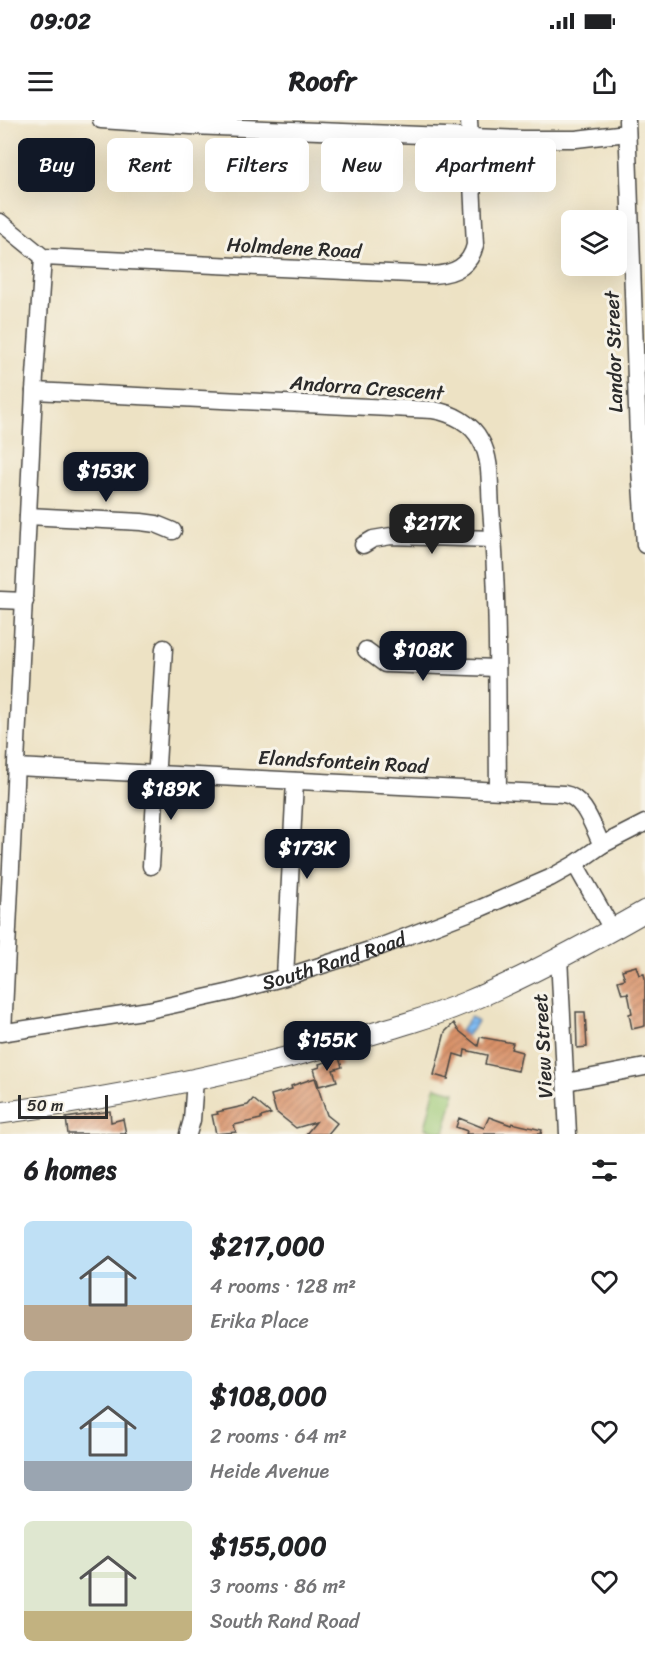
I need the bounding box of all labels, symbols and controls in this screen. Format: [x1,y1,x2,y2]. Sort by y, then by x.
text: 09:02 [30,2,91,41]
text: Roofr [289,57,356,105]
icon: menu [24,65,57,98]
icon: share [588,65,621,98]
chip: Buy [18,138,95,192]
chip: Rent [107,138,193,192]
chip: Filters [205,138,309,192]
chip: New [321,138,403,192]
chip: Apartment [415,138,556,192]
map controls [561,210,627,276]
button: layers [561,210,627,276]
street label: Holmdene Road [226,227,364,269]
street label: Landor Street [594,290,634,413]
street label: Andorra Crescent [288,365,446,411]
pin: $153K [64,452,148,503]
text: $153K [77,454,135,489]
pin: $217K [390,504,474,555]
text: $217K [403,506,461,541]
pin: $108K [381,631,465,682]
text: $108K [394,633,452,668]
street label: Elandsfontein Road [257,740,430,784]
pin: $189K [129,770,213,821]
text: $189K [142,772,200,807]
pin: $173K [265,829,349,880]
text: $173K [279,831,335,866]
street label: South Rand Road [258,921,412,1000]
street label: View Street [523,992,563,1099]
pin: $155K [285,1021,369,1072]
text: $155K [298,1023,356,1058]
text: 50 m [27,1091,63,1120]
scale bar [18,1092,108,1120]
text: 6 homes [24,1147,116,1193]
icon: filters [588,1154,621,1187]
text: $217,000 [210,1223,325,1269]
icon: home [72,1245,144,1317]
icon: heart [588,1265,621,1298]
text: 4 rooms · 128 m² [210,1269,356,1304]
text: Erika Place [210,1304,309,1339]
text: $108,000 [210,1373,327,1419]
icon: home [72,1395,144,1467]
icon: heart [588,1415,621,1448]
text: 2 rooms · 64 m² [210,1419,347,1454]
text: Heide Avenue [210,1454,329,1489]
text: $155,000 [210,1523,327,1569]
icon: home [72,1545,144,1617]
icon: heart [588,1565,621,1598]
text: 3 rooms · 86 m² [210,1569,346,1604]
text: South Rand Road [210,1604,359,1639]

